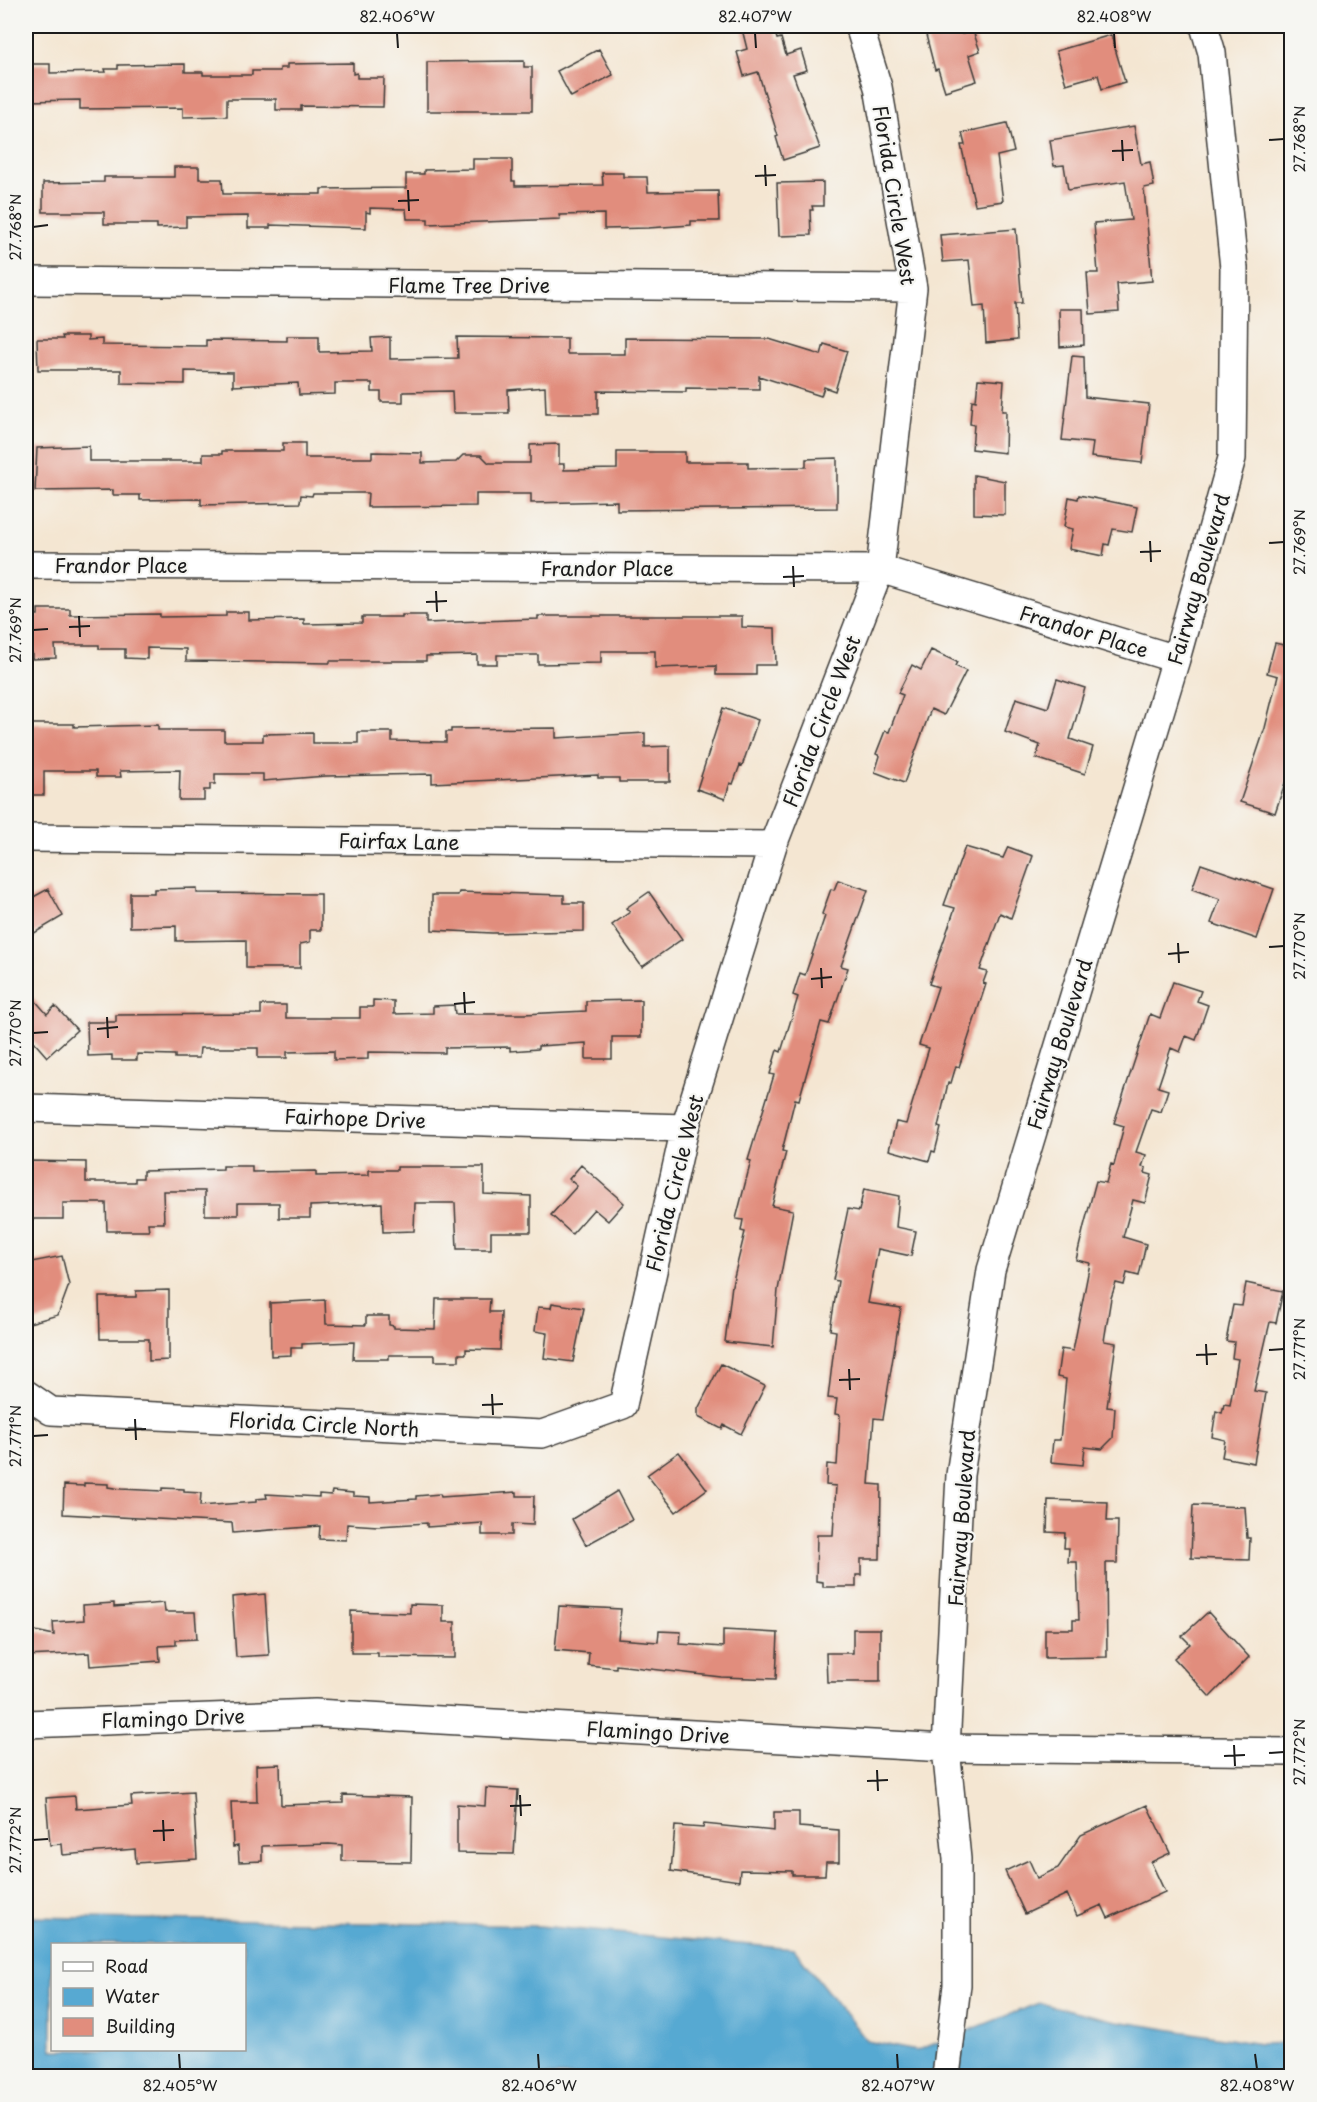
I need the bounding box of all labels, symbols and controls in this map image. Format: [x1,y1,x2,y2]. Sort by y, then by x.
text: 82.406°W [359,4,435,27]
text: 82.407°W [718,4,793,27]
text: 82.408°W [1077,4,1152,27]
street label: Florida Circle West [866,103,924,287]
text: 27.768°N [1287,106,1310,172]
text: 27.768°N [3,194,26,260]
street label: Flame Tree Drive [388,270,550,300]
street label: Fairway Boulevard [1159,490,1237,668]
text: 27.769°N [1287,509,1310,575]
street label: Frandor Place [54,550,188,580]
street label: Frandor Place [540,553,674,583]
text: 27.769°N [3,597,26,663]
street label: Frandor Place [1016,597,1152,665]
street label: Florida Circle West [774,631,868,811]
street label: Fairfax Lane [338,825,460,857]
text: 27.770°N [1287,912,1310,980]
street label: Fairway Boulevard [1019,955,1099,1133]
text: 27.770°N [3,999,26,1067]
street label: Florida Circle West [637,1091,711,1275]
street label: Fairhope Drive [284,1101,426,1135]
text: 27.771°N [1287,1318,1310,1380]
street label: Florida Circle North [228,1404,420,1444]
text: 27.771°N [3,1405,26,1467]
street label: Fairway Boulevard [940,1428,982,1608]
street label: Flamingo Drive [101,1700,245,1736]
street label: Flamingo Drive [585,1713,731,1751]
text: 27.772°N [1287,1719,1310,1785]
text: 27.772°N [3,1807,26,1873]
legend [51,1943,246,2051]
text: Road [105,1952,149,1979]
text: Water [105,1982,160,2009]
text: Building [105,2012,175,2039]
text: 82.405°W [143,2073,218,2096]
text: 82.406°W [501,2073,577,2096]
text: 82.407°W [861,2073,936,2096]
text: 82.408°W [1220,2073,1295,2096]

